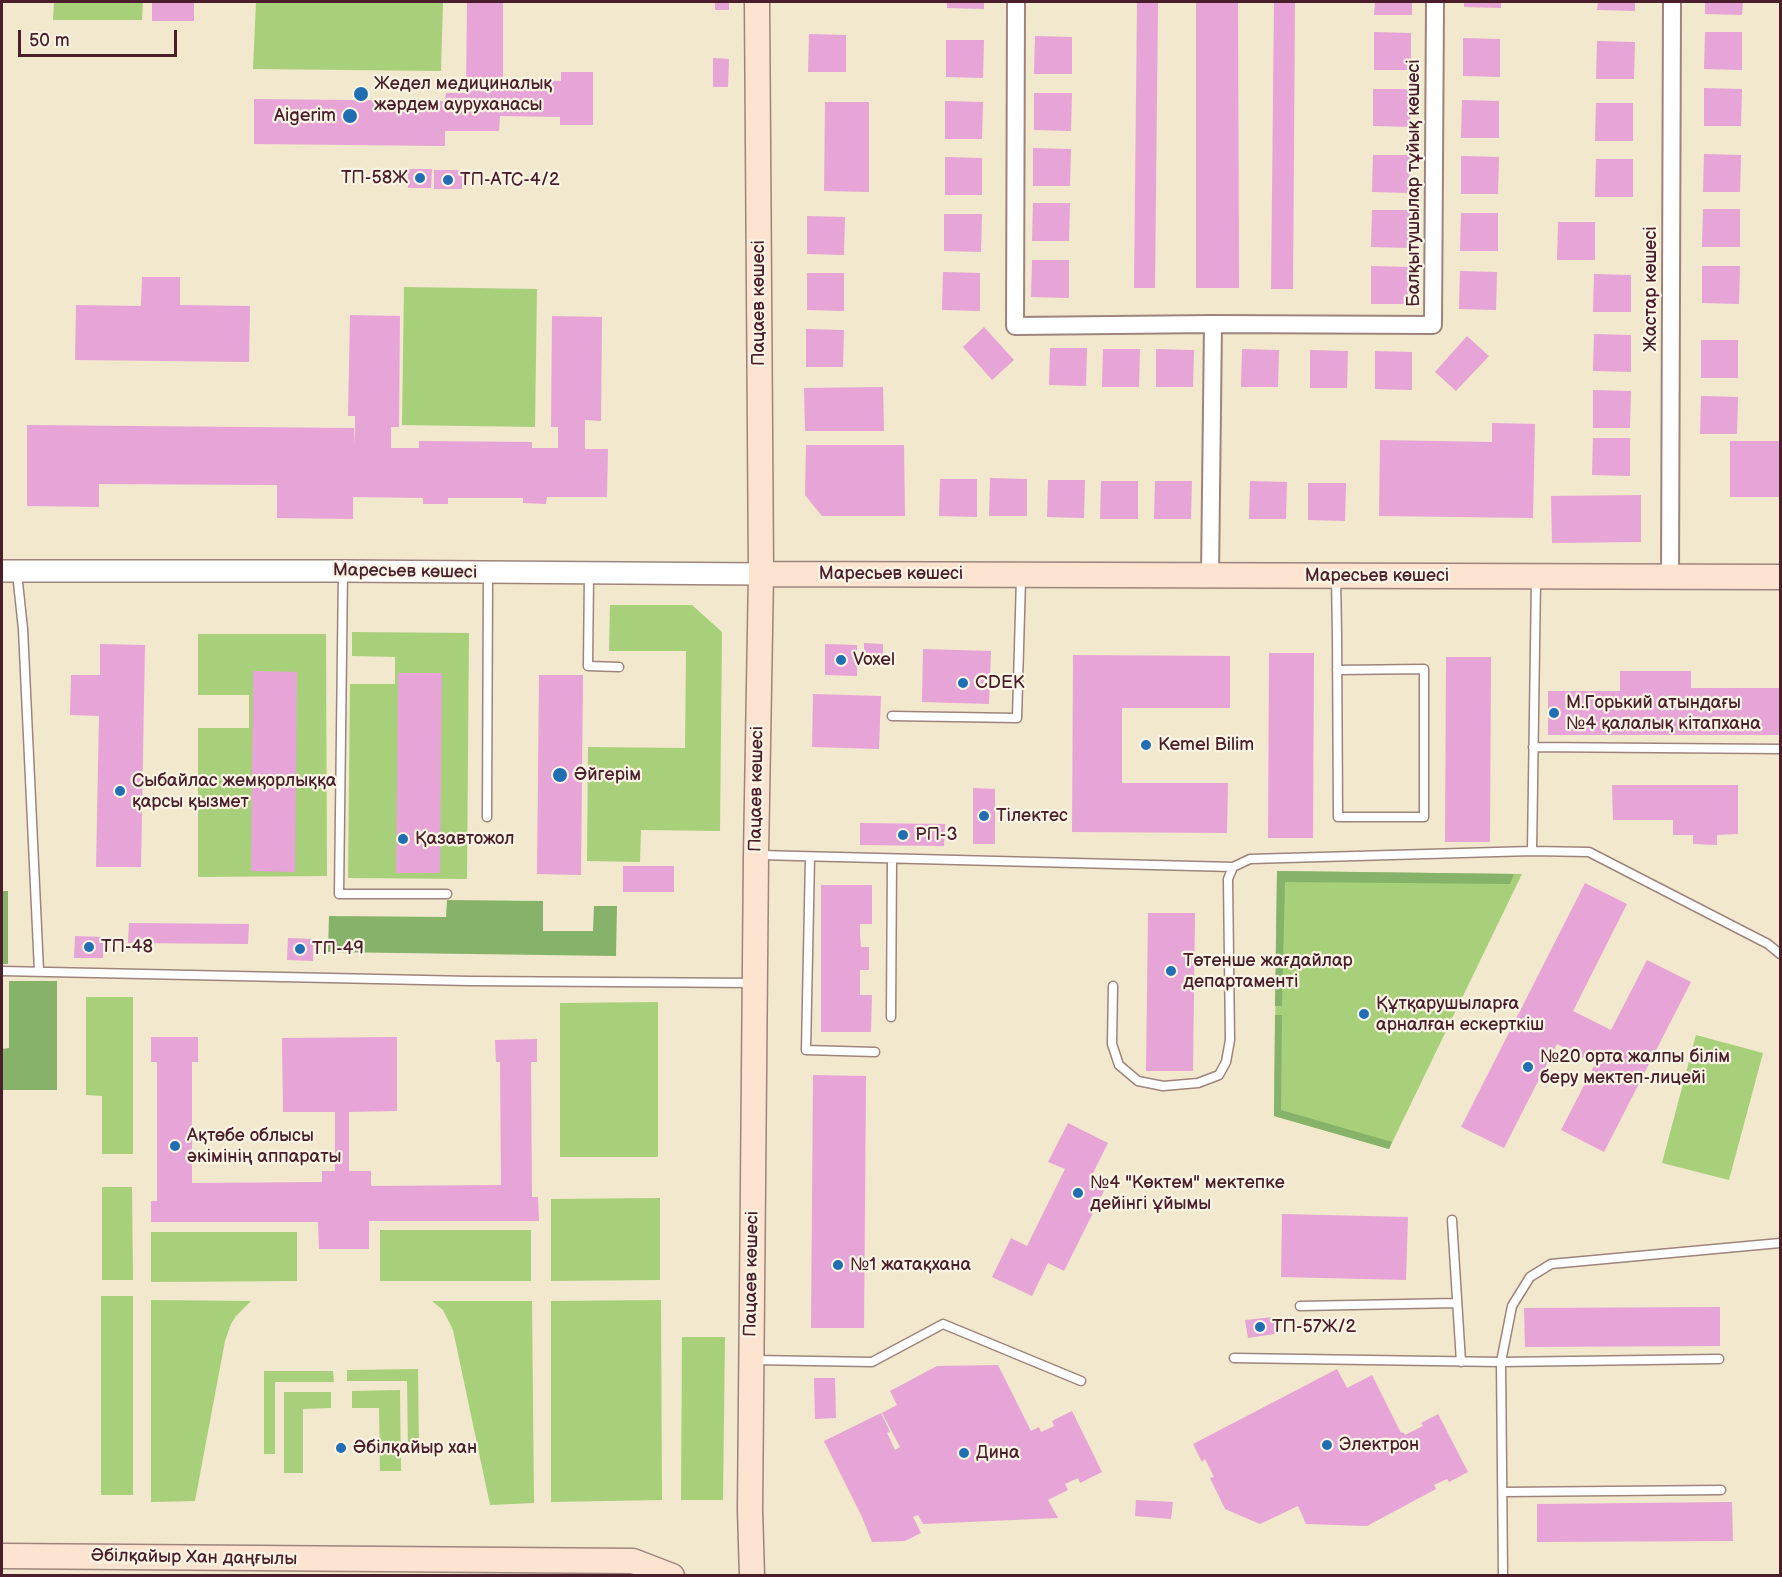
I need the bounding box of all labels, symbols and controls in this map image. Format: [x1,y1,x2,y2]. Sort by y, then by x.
scale bar [21,18,180,56]
text: 50 m [29,30,70,51]
street label: Балқытушылар тұйық көшесі [1403,59,1425,307]
place label: Жедел медициналық жәрдем ауруханасы [374,73,552,116]
marker: Жедел медициналық жәрдем ауруханасы [352,85,370,103]
place label: Aigerim [274,105,336,127]
marker: Aigerim [341,107,359,125]
place label: ТП-58Ж [341,167,408,189]
place label: ТП-АТС-4/2 [460,169,560,191]
marker: ТП-58Ж [413,171,427,185]
marker: ТП-АТС-4/2 [441,173,455,187]
street label: Жастар көшесі [1640,226,1662,352]
street label: Пацаев көшесі [748,240,770,366]
street label: Маресьев көшесі [333,560,477,584]
street label: Маресьев көшесі [819,563,963,585]
street label: Маресьев көшесі [1305,565,1449,587]
place label: Voxel [853,649,895,671]
marker: Voxel [834,653,848,667]
place label: CDEK [975,672,1024,694]
marker: CDEK [956,676,970,690]
place label: М.Горький атындағы №4 қалалық кітапхана [1566,692,1761,734]
marker: М.Горький атындағы №4 қалалық кітапхана [1547,706,1561,720]
street label: Пацаев көшесі [745,726,769,852]
place label: Kemel Bilim [1158,734,1254,756]
marker: Kemel Bilim [1139,738,1153,752]
place label: Әйгерім [574,764,641,786]
marker: Әйгерім [551,766,569,784]
place label: Сыбайлас жемқорлыққа қарсы қызмет [132,770,336,812]
marker: Сыбайлас жемқорлыққа қарсы қызмет [113,784,127,798]
place label: Тілектес [996,805,1068,827]
marker: Тілектес [977,809,991,823]
place label: РП-3 [915,824,958,846]
place label: Қазавтожол [415,828,515,850]
marker: РП-3 [896,828,910,842]
marker: Қазавтожол [396,832,410,846]
place label: ТП-48 [101,936,153,958]
place label: ТП-49 [312,938,364,960]
marker: ТП-48 [82,940,96,954]
marker: ТП-49 [293,942,307,956]
place label: Төтенше жағдайлар департаменті [1183,950,1353,992]
marker: Төтенше жағдайлар департаменті [1164,964,1178,978]
place label: Құтқарушыларға арналған ескерткіш [1376,993,1544,1036]
marker: Құтқарушыларға арналған ескерткіш [1357,1007,1371,1021]
place label: №20 орта жалпы білім беру мектеп-лицейі [1540,1046,1730,1088]
marker: №20 орта жалпы білім беру мектеп-лицейі [1521,1060,1535,1074]
place label: Ақтөбе облысы әкімінің аппараты [187,1125,341,1168]
marker: Ақтөбе облысы әкімінің аппараты [168,1139,182,1153]
place label: №4 "Көктем" мектепке дейінгі ұйымы [1090,1172,1285,1214]
marker: №4 "Көктем" мектепке дейінгі ұйымы [1071,1186,1085,1200]
street label: Пацаев көшесі [740,1211,764,1337]
place label: №1 жатақхана [850,1254,971,1276]
marker: №1 жатақхана [831,1258,845,1272]
place label: ТП-57Ж/2 [1272,1316,1356,1338]
marker: ТП-57Ж/2 [1253,1320,1267,1334]
place label: Электрон [1339,1434,1419,1456]
place label: Әбілқайыр хан [353,1437,477,1459]
marker: Электрон [1320,1438,1334,1452]
marker: Әбілқайыр хан [334,1441,348,1455]
place label: Дина [976,1442,1020,1464]
marker: Дина [957,1446,971,1460]
street label: Әбілқайыр Хан даңғылы [91,1545,297,1571]

